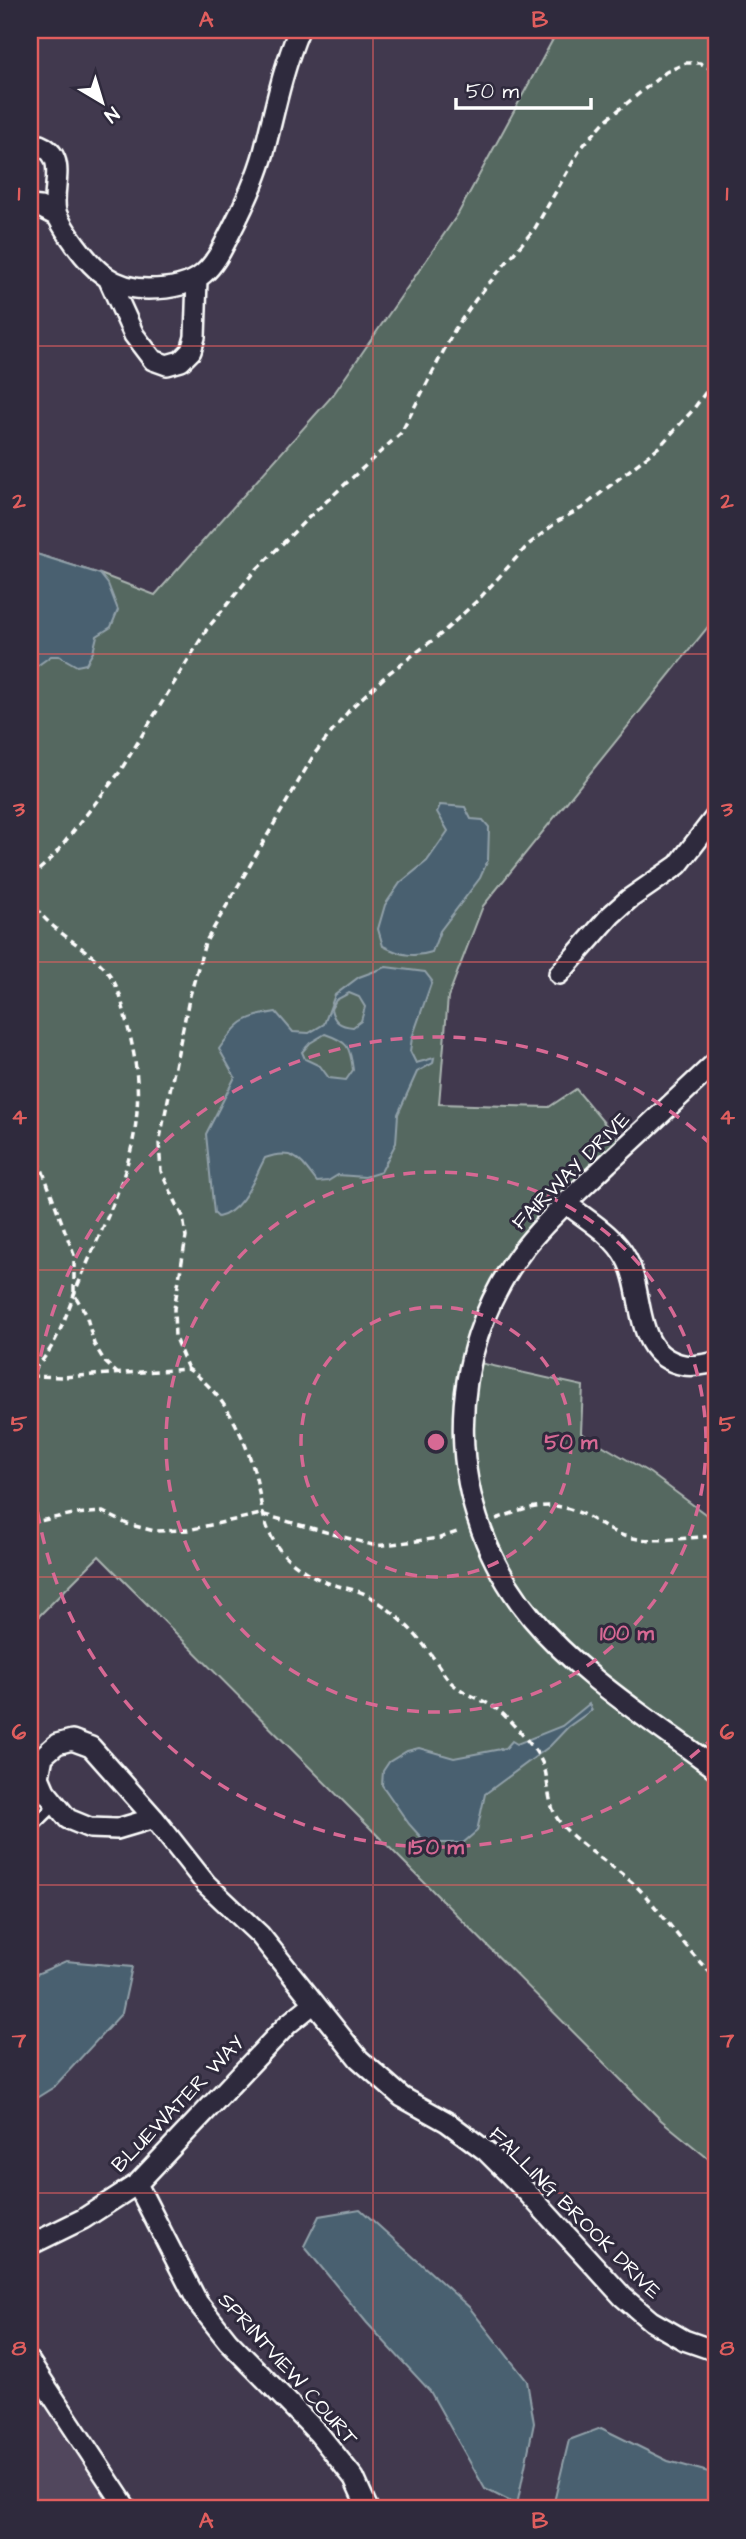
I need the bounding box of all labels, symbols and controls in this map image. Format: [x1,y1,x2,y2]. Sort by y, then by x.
text: A [199,4,214,36]
text: B [532,4,549,36]
north arrow [66,66,136,136]
scale bar [456,66,590,110]
text: 50 m [466,77,520,106]
text: N [98,100,125,129]
text: 1 [18,177,21,209]
text: 1 [726,177,729,209]
text: 2 [11,485,26,517]
text: 2 [719,485,734,517]
text: 3 [12,793,25,825]
text: 3 [720,793,733,825]
text: 4 [11,1101,27,1133]
text: 4 [719,1101,735,1133]
street label: FAIRWAY DRIVE [505,1105,637,1237]
text: 5 [11,1408,28,1440]
text: 5 [719,1408,736,1440]
text: 50 m [545,1428,598,1457]
centre of rings [424,1430,448,1454]
text: 100 m [600,1619,655,1648]
text: 6 [12,1716,27,1748]
text: 6 [720,1716,735,1748]
text: 150 m [408,1833,464,1862]
text: 7 [11,2024,27,2056]
text: 7 [719,2024,735,2056]
street label: BLUEWATER WAY [105,2029,251,2179]
street label: FALLING BROOK DRIVE [482,2120,668,2306]
street label: SPRINTVIEW COURT [211,2286,365,2453]
text: 8 [12,2332,27,2364]
text: 8 [720,2332,735,2364]
text: A [199,2505,214,2537]
text: B [532,2505,549,2537]

